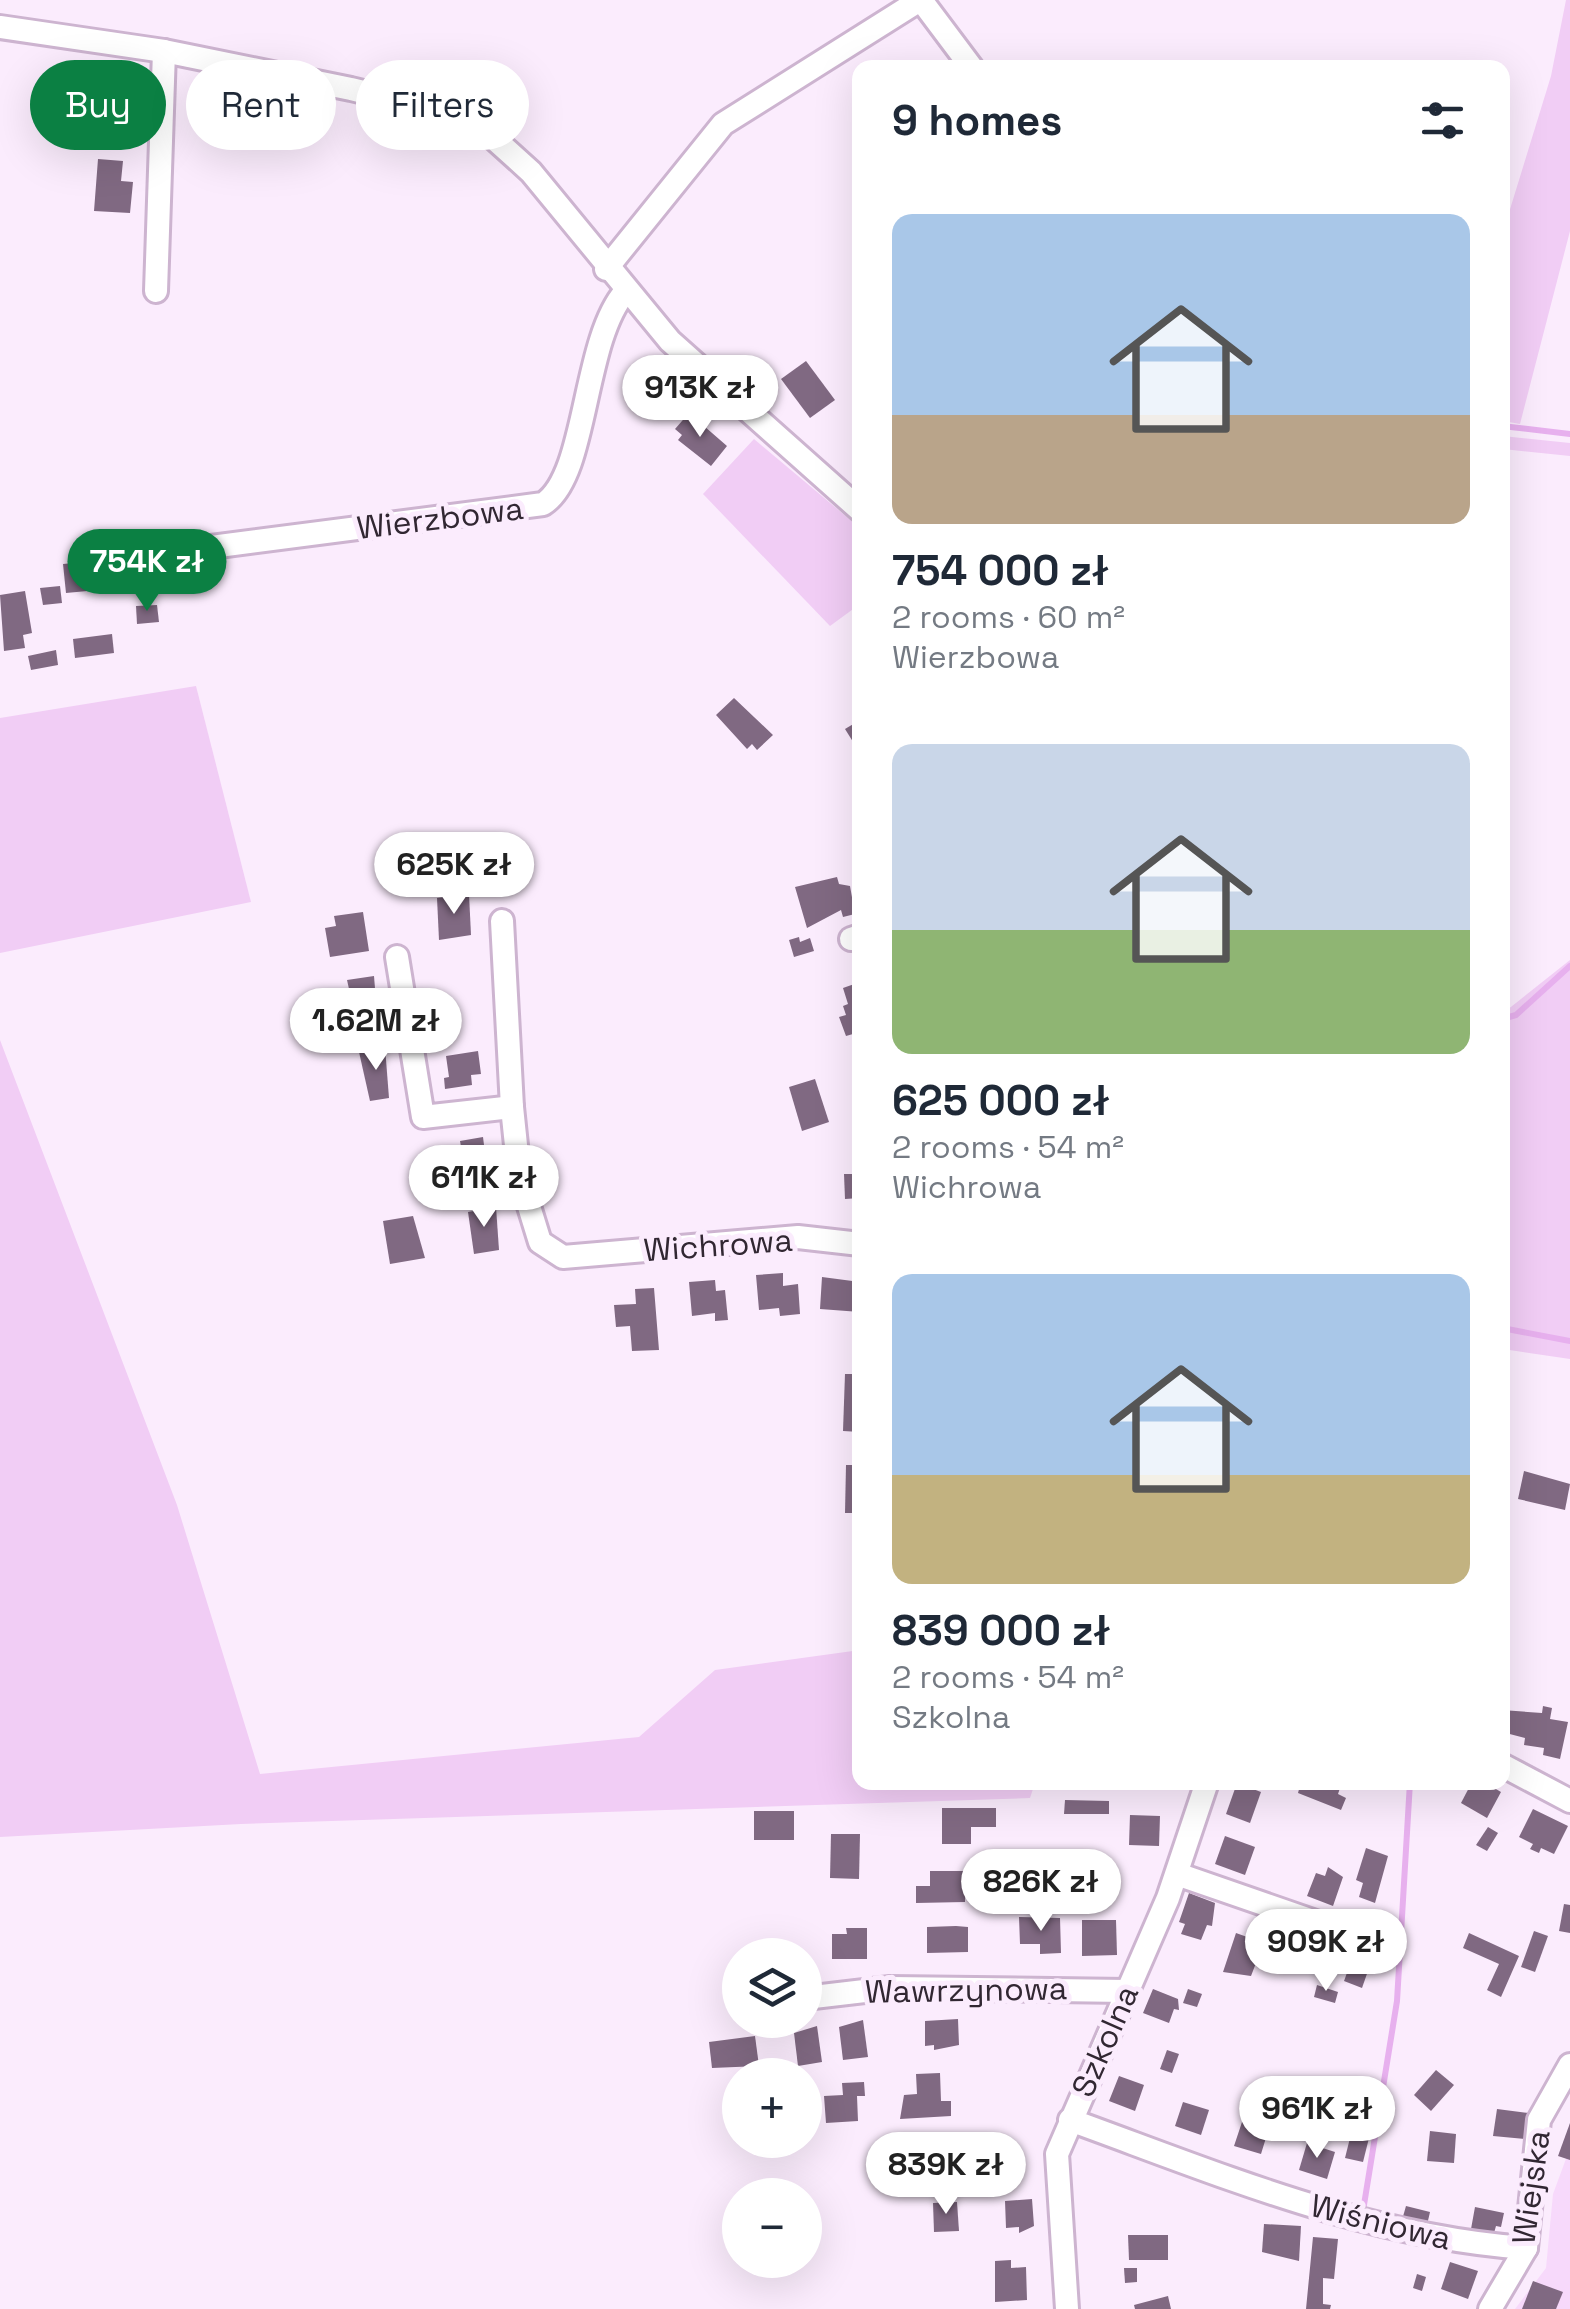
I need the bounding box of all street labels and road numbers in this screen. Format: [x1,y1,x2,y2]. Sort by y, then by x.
street label: Wierzbowa [355,488,525,548]
street label: Wichrowa [642,1220,794,1270]
street label: Wawrzynowa [864,1968,1068,2012]
street label: Szkolna [1063,1979,1147,2103]
street label: Wiejska [1503,2127,1559,2247]
street label: Wiśniowa [1307,2185,1455,2259]

